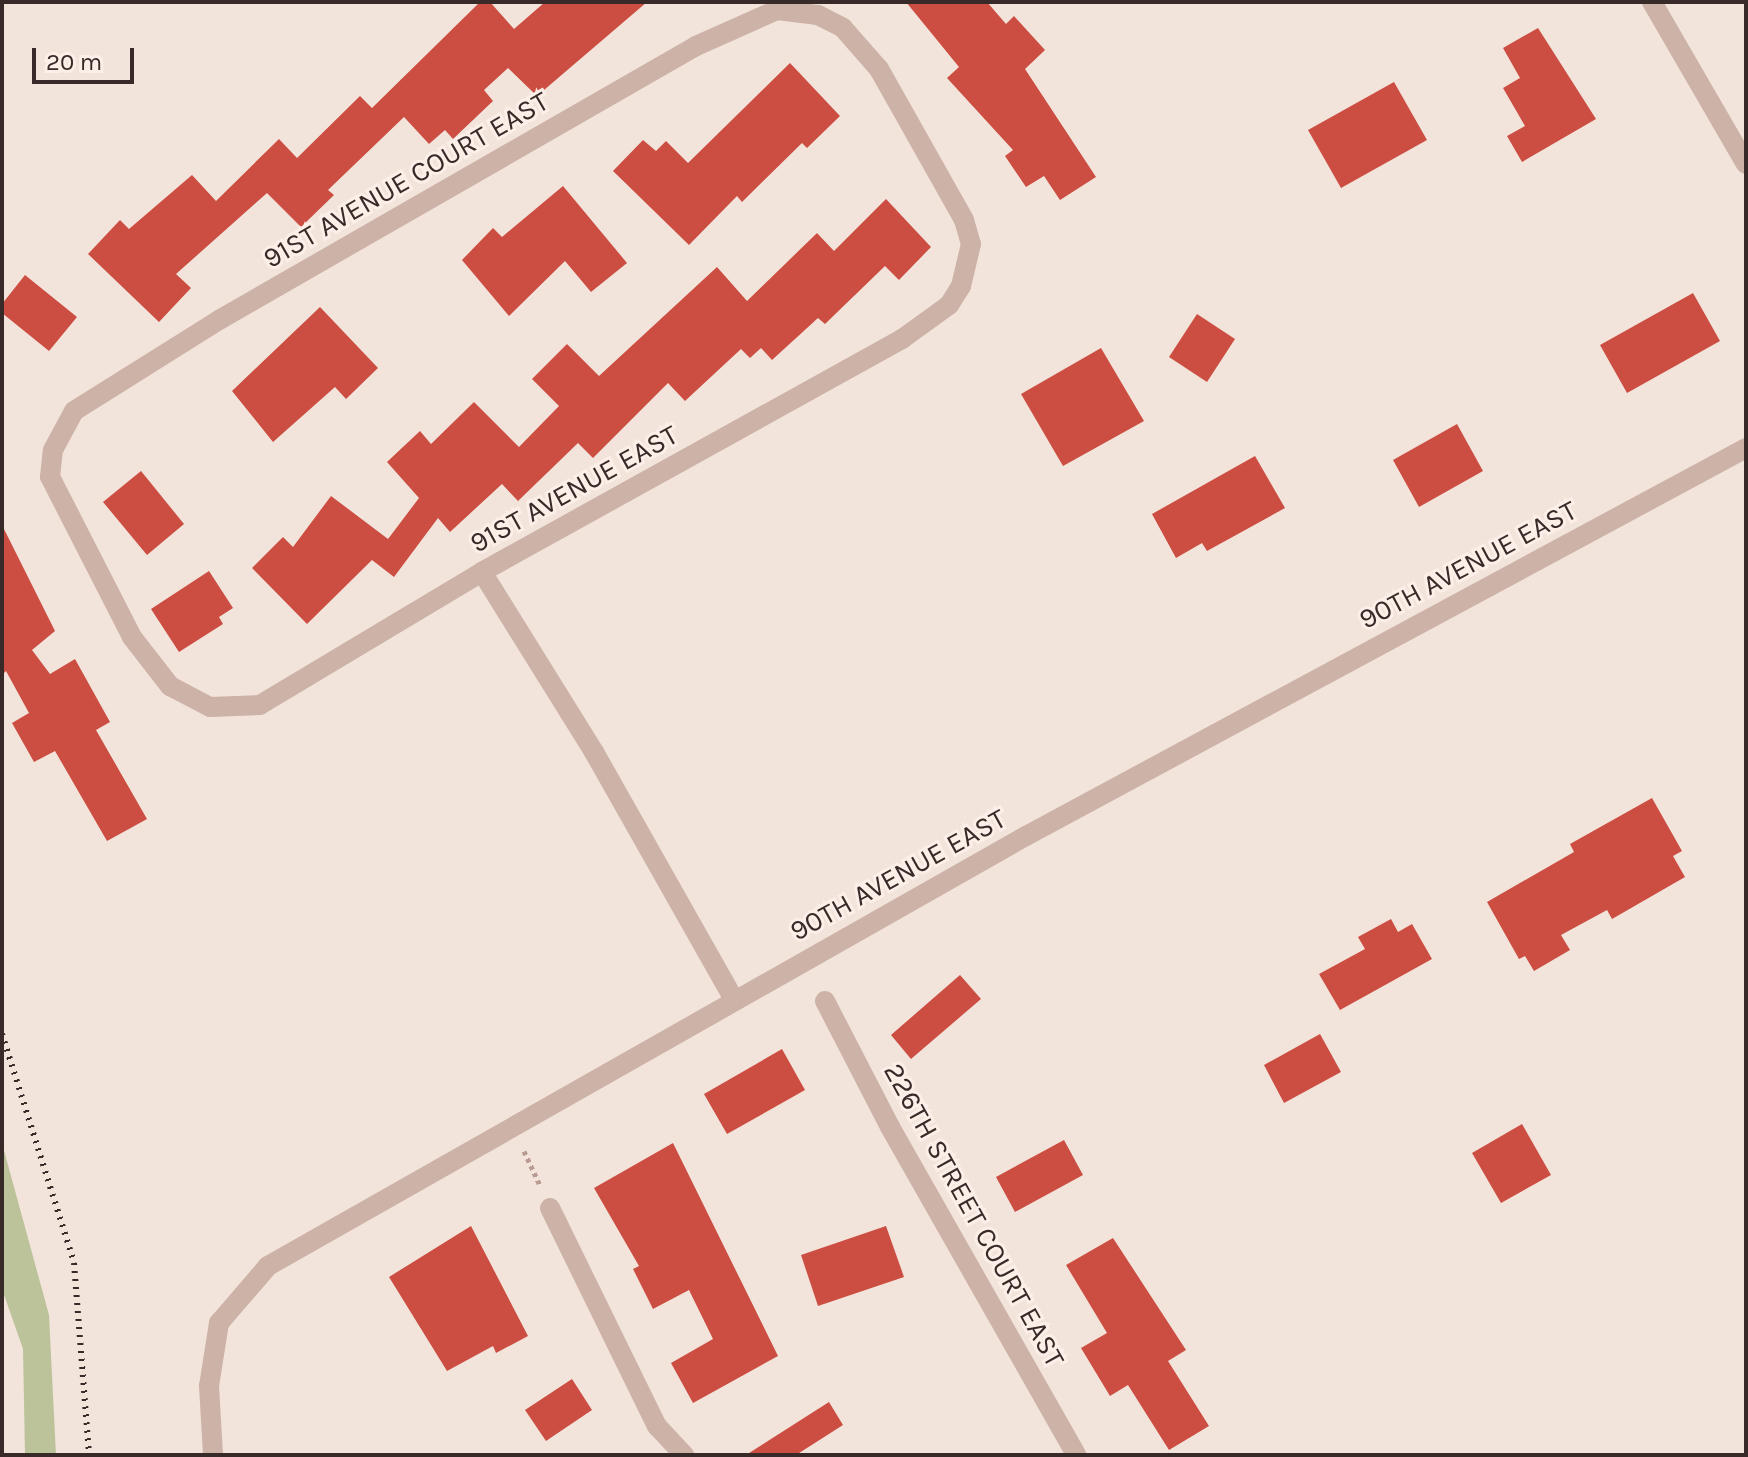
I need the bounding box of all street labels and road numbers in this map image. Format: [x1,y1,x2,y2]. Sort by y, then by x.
street label: 91ST AVENUE COURT EAST [257,85,555,275]
street label: 91ST AVENUE EAST [464,418,684,560]
street label: 90TH AVENUE EAST [1353,493,1583,637]
street label: 90TH AVENUE EAST [784,802,1012,948]
street label: 226TH STREET COURT EAST [876,1057,1072,1373]

